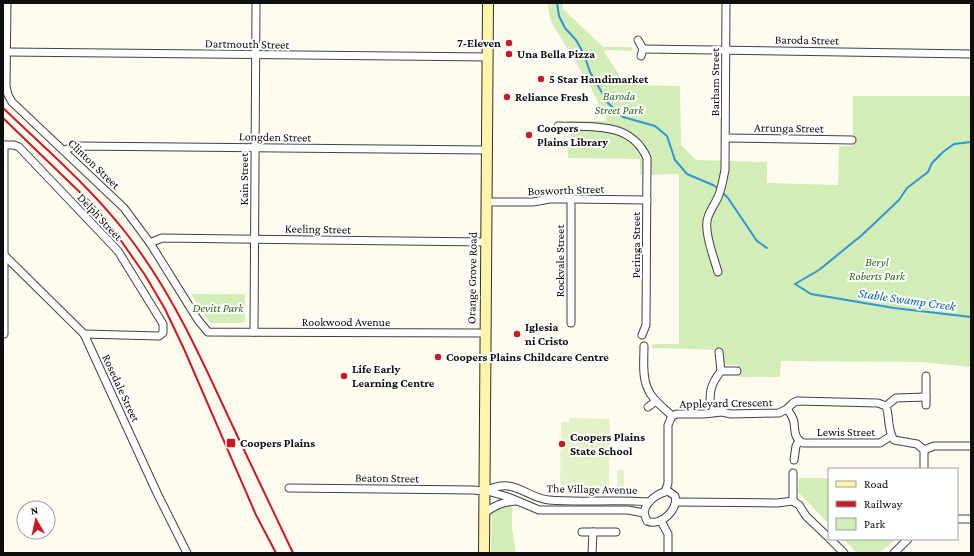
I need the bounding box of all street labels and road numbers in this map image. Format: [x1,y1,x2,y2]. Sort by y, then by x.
street label: Baroda Street [775,32,840,48]
street label: Dartmouth Street [205,36,290,52]
street label: Barham Street [708,47,722,116]
street label: Arrunga Street [754,120,825,136]
street label: Longden Street [239,129,312,145]
street label: Clinton Street [65,136,124,193]
street label: Kain Street [237,152,251,205]
street label: Bosworth Street [527,182,606,198]
street label: Delph Street [75,190,126,244]
street label: Peringa Street [629,211,643,278]
street label: Keeling Street [285,221,352,237]
street label: Rockvale Street [553,224,567,297]
street label: Orange Grove Road [464,231,480,324]
street label: Rookwood Avenue [302,315,390,329]
street label: Rosedale Street [99,352,143,425]
street label: Appleyard Crescent [679,395,774,411]
street label: Lewis Street [817,425,876,439]
street label: Beaton Street [355,470,420,486]
street label: The Village Avenue [547,481,637,497]

